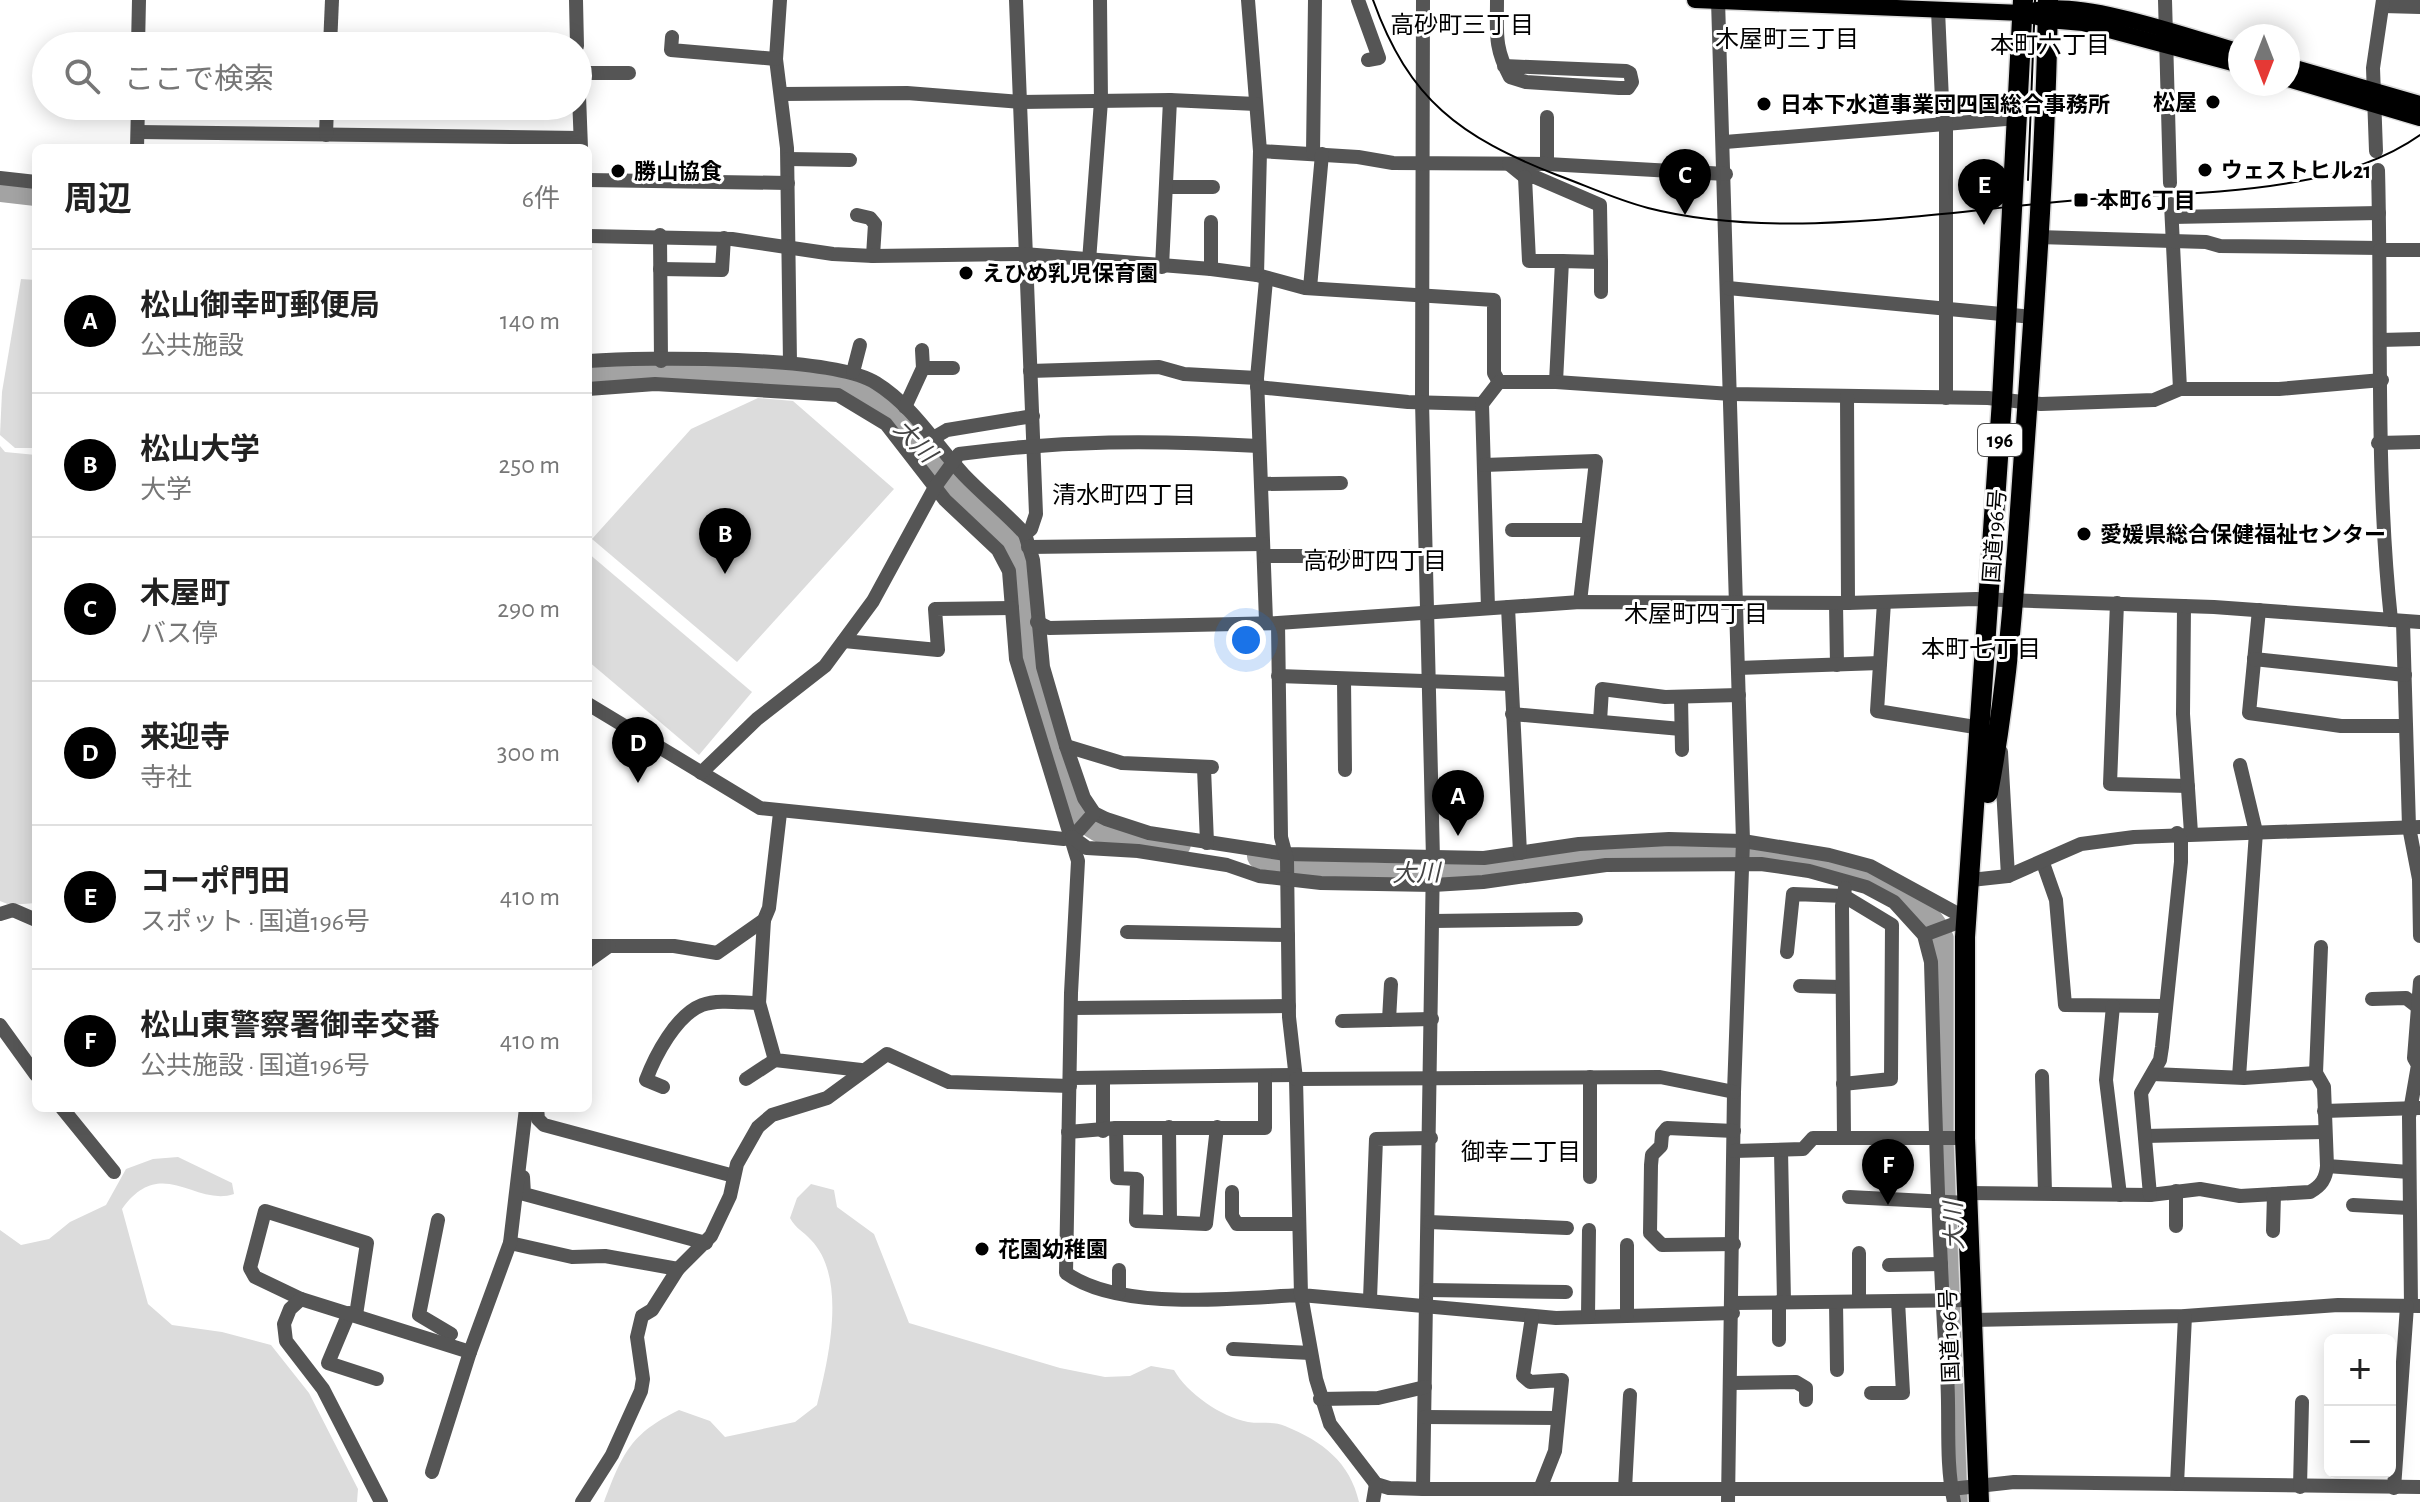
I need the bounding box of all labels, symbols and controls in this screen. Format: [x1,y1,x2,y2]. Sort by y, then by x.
district label: 高砂町三丁目 [1390,12,1534,38]
north arrow [2228,24,2300,96]
district label: 木屋町三丁目 [1715,27,1859,52]
search box [32,32,592,120]
district label: 本町六丁目 [1990,32,2110,58]
icon: search [60,54,104,98]
text: ここで検索 [124,65,274,95]
place label: 松屋 [2153,91,2197,114]
place label: 日本下水道事業団四国総合事務所 [1780,93,2110,116]
marker: 松屋 [2204,93,2222,111]
marker: 日本下水道事業団四国総合事務所 [1755,95,1773,113]
pin: C [1659,149,1711,215]
pin: E [1958,159,2010,225]
place label: ウェストヒル21 [2221,159,2371,182]
place label: 勝山協食 [634,160,722,183]
marker: ウェストヒル21 [2196,161,2214,179]
marker: 勝山協食 [609,162,627,180]
text: 周辺 [64,183,132,217]
text: 6件 [522,186,560,212]
place label: 本町6丁目 [2097,189,2196,212]
marker: 本町6丁目 [2072,191,2090,209]
place label: えひめ乳児保育園 [982,262,1158,285]
marker: えひめ乳児保育園 [957,264,975,282]
text: 松山御幸町郵便局 [140,291,380,321]
text: A [82,308,98,334]
text: 140 m [500,308,560,334]
text: 公共施設 [140,333,244,359]
water label: 大川 [889,415,943,469]
road number: 196 [1978,424,2022,456]
text: 松山大学 [140,435,260,465]
text: B [82,452,98,478]
text: 250 m [498,452,560,478]
text: 大学 [140,477,192,503]
district label: 清水町四丁目 [1052,482,1196,508]
street label: 国道196号 [1980,488,2009,584]
pin: B [699,508,751,574]
place label: 愛媛県総合保健福祉センター [2100,523,2386,546]
marker: 愛媛県総合保健福祉センター [2075,525,2093,543]
district label: 高砂町四丁目 [1303,548,1447,574]
text: 木屋町 [140,579,230,609]
text: C [83,596,97,622]
text: 290 m [497,596,560,622]
district label: 木屋町四丁目 [1624,602,1768,627]
your location [1226,620,1266,660]
text: バス停 [140,621,218,647]
district label: 本町七丁目 [1921,636,2041,662]
pin: D [612,717,664,783]
text: 来迎寺 [140,723,230,753]
text: D [81,740,99,766]
text: 300 m [497,740,560,766]
text: 寺社 [140,765,192,791]
pin: A [1432,770,1484,836]
water label: 大川 [1392,860,1443,886]
text: コーポ門田 [140,867,290,897]
text: E [83,884,97,910]
text: 410 m [500,884,560,910]
text: スポット · 国道196号 [140,909,370,935]
text: 松山東警察署御幸交番 [140,1011,440,1041]
text: F [84,1028,96,1054]
text: 410 m [500,1028,560,1054]
text: 公共施設 · 国道196号 [140,1053,370,1079]
district label: 御幸二丁目 [1461,1139,1581,1165]
pin: F [1862,1139,1914,1205]
water label: 大川 [1940,1199,1968,1250]
place label: 花園幼稚園 [998,1238,1108,1261]
marker: 花園幼稚園 [973,1240,991,1258]
street label: 国道196号 [1936,1288,1963,1383]
map controls [2324,1334,2396,1478]
button: + [2324,1334,2396,1406]
button: − [2324,1406,2396,1478]

